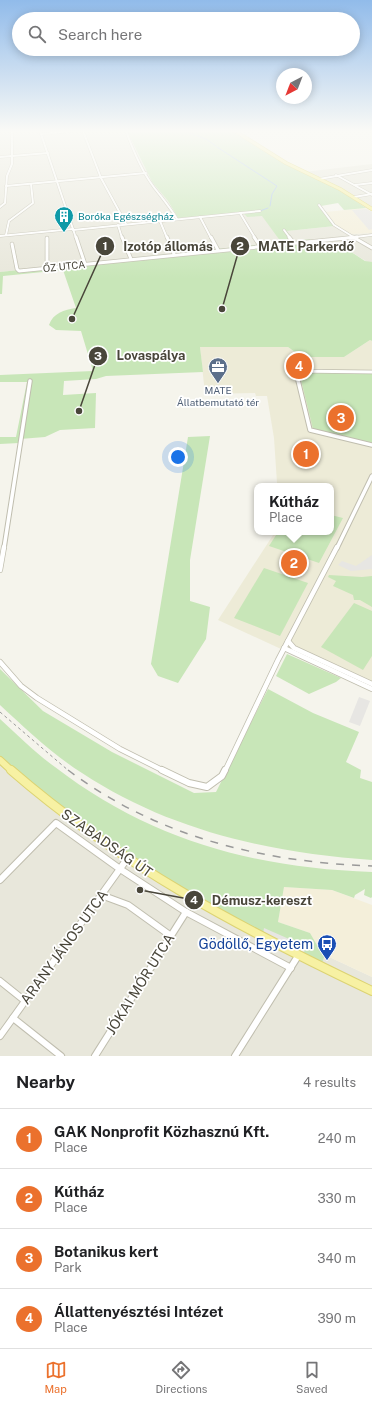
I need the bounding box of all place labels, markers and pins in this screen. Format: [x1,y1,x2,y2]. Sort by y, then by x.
building icon: Boróka Egészségház [53,205,75,233]
place label: Boróka Egészségház [78,210,174,222]
callout: Izotóp állomás [95,234,221,259]
callout: MATE Parkerdő [230,234,362,259]
callout: Lovaspálya [88,343,193,368]
pin: 4 [286,351,312,381]
office icon: MATE Állatbemutató tér [207,356,229,384]
place label: MATE Állatbemutató tér [177,384,259,408]
pin: 3 [328,403,354,433]
pin: 1 [293,439,319,469]
pin: 2 [281,548,307,578]
callout: Démusz-kereszt [184,888,320,913]
bus stop icon: Gödöllő, Egyetem [316,933,338,961]
place label: Gödöllő, Egyetem [199,936,313,952]

